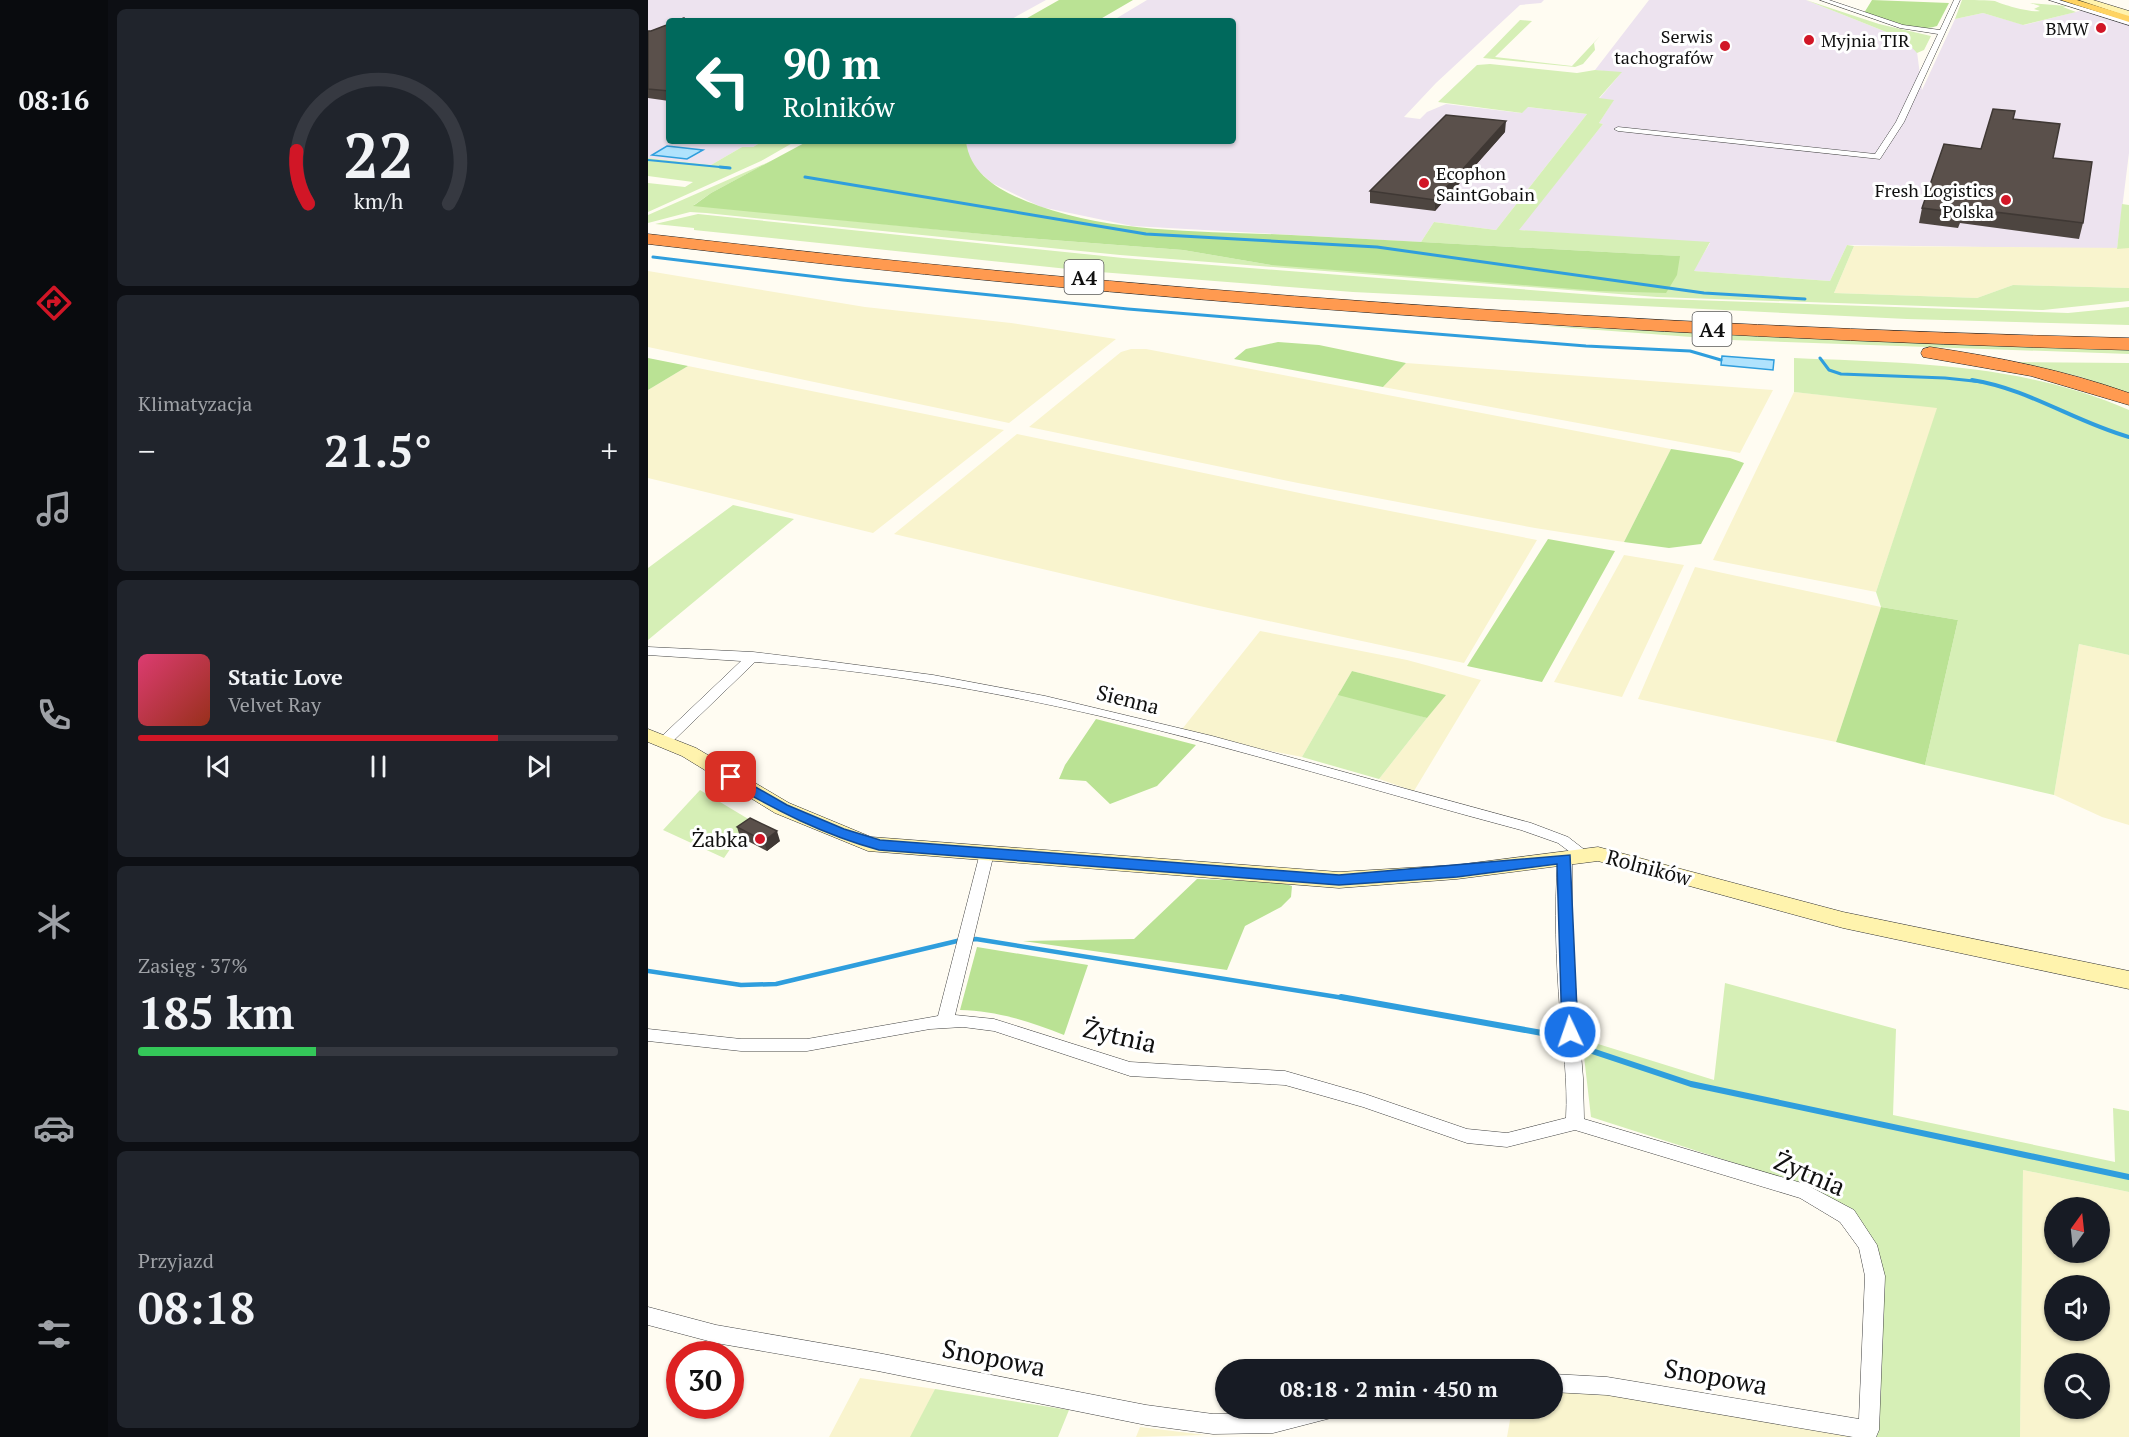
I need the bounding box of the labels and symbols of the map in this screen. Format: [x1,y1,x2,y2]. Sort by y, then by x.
place label: BMW [2046,16,2089,40]
marker: BMW [2094,21,2108,35]
place label: Serwis tachografów [1614,24,1714,69]
place label: Myjnia TIR [1821,28,1910,52]
marker: Myjnia TIR [1802,33,1816,47]
marker: Serwis tachografów [1718,39,1732,53]
place label: Ecophon SaintGobain [1436,161,1535,206]
marker: Ecophon SaintGobain [1417,176,1431,190]
place label: Fresh Logistics Polska [1875,178,1994,223]
marker: Fresh Logistics Polska [1999,193,2013,207]
road number: A4 [1064,260,1104,294]
road number: A4 [1692,312,1732,346]
street label: Sienna [1094,678,1163,720]
pin [705,751,756,802]
place label: Żabka [692,825,748,853]
marker: Żabka [753,832,767,846]
street label: Rolników [1603,842,1695,892]
position arrow [1538,1000,1602,1064]
street label: Żytnia [1080,1010,1160,1060]
street label: Żytnia [1769,1143,1851,1203]
north arrow [2044,1197,2110,1263]
street label: Snopowa [939,1330,1049,1384]
speed limit sign: 30 [666,1341,744,1419]
street label: Snopowa [1662,1350,1770,1402]

